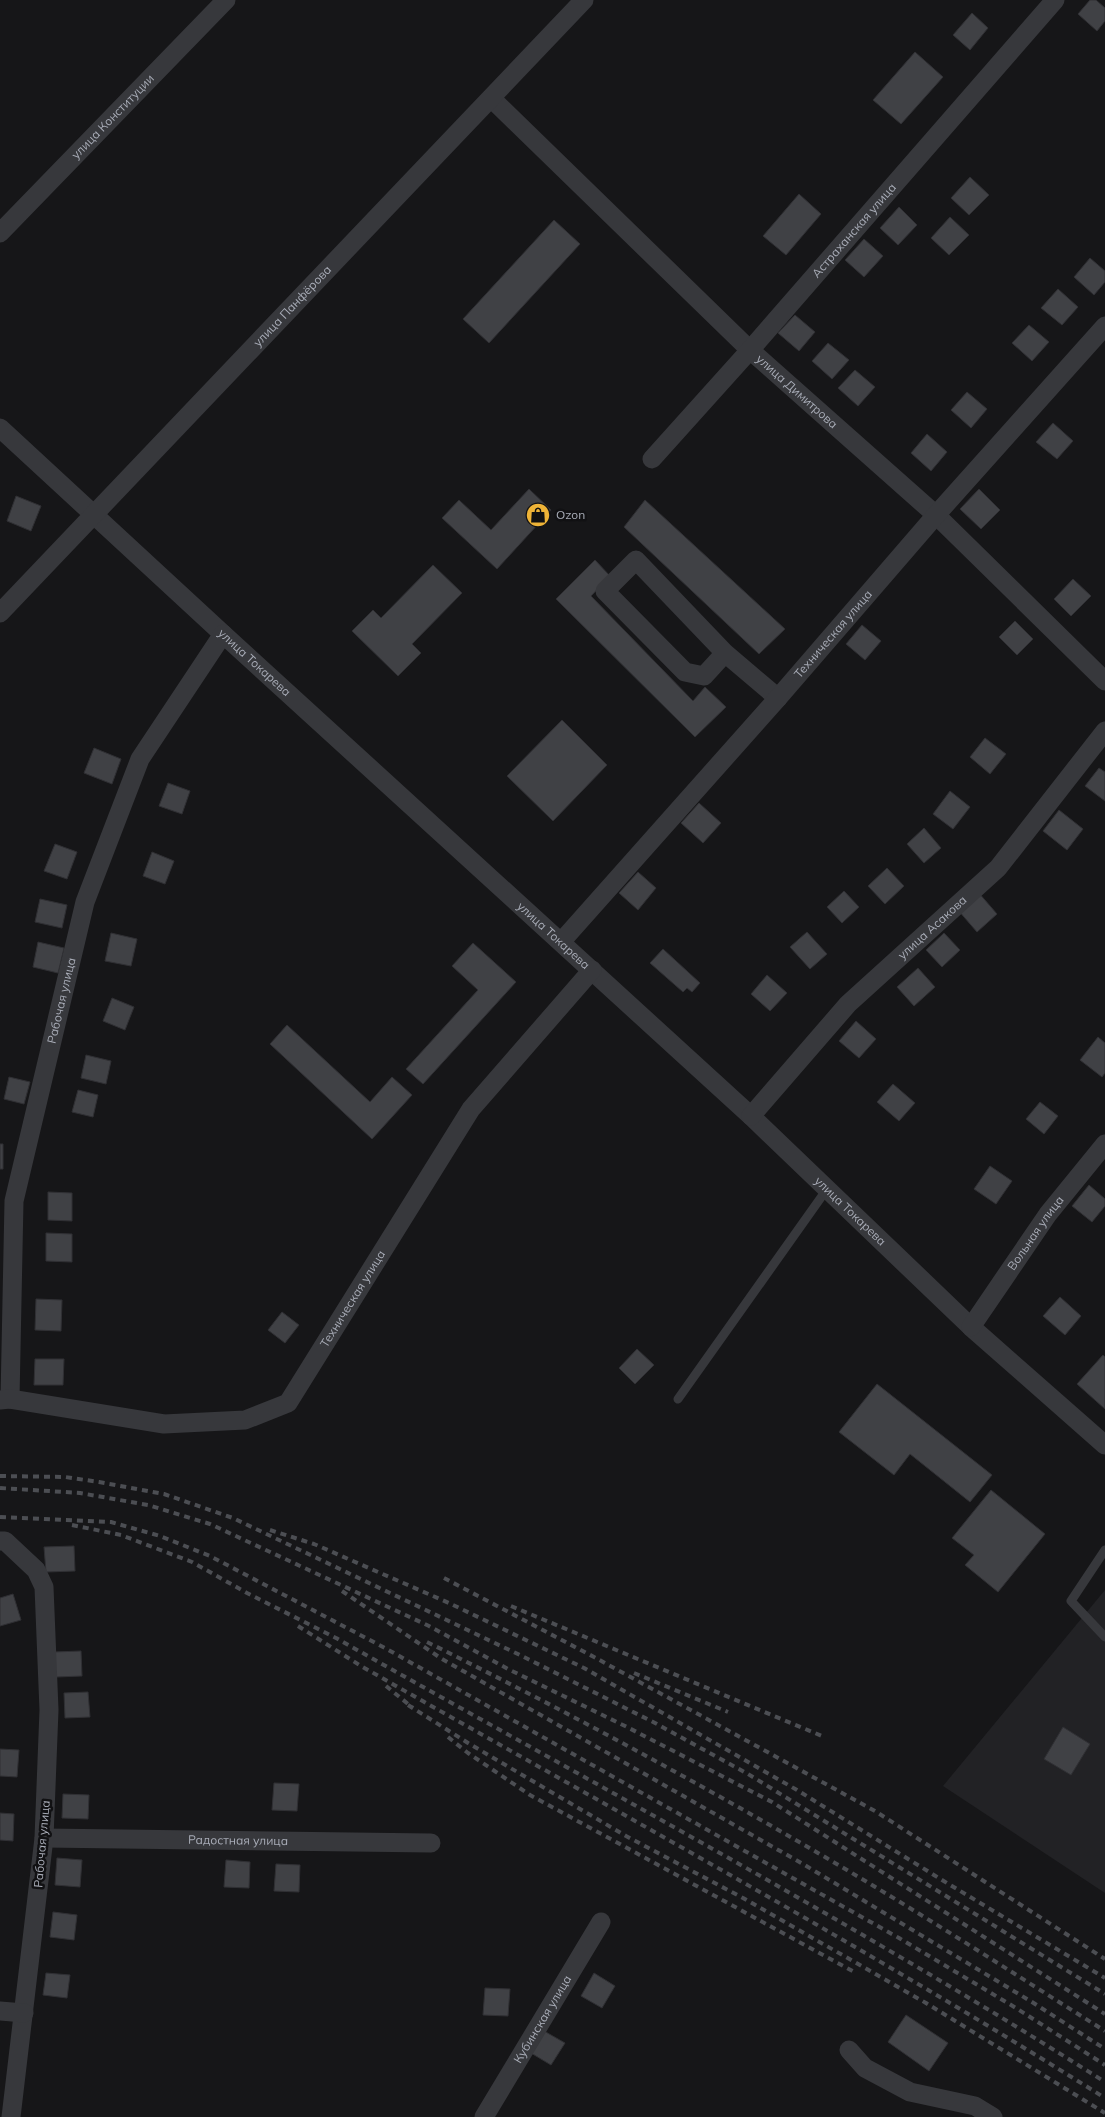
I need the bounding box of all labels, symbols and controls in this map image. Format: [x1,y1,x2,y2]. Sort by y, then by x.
street label: улица Конституции [68,71,157,162]
street label: Астраханская улица [808,180,899,281]
street label: улица Панфёрова [250,262,334,349]
street label: улица Димитрова [753,351,841,431]
shop icon: Ozon [525,502,551,528]
place label: Ozon [556,507,585,522]
street label: Техническая улица [791,587,875,681]
street label: улица Токарева [215,625,294,699]
street label: улица Асакова [894,892,970,962]
street label: улица Токарева [514,898,593,972]
street label: Рабочая улица [44,956,79,1045]
street label: улица Токарева [812,1173,889,1249]
street label: Вольная улица [1004,1192,1067,1273]
street label: Техническая улица [316,1247,388,1350]
street label: Рабочая улица [30,1800,53,1888]
street label: Радостная улица [188,1832,288,1848]
street label: Кубинская улица [510,1972,574,2066]

